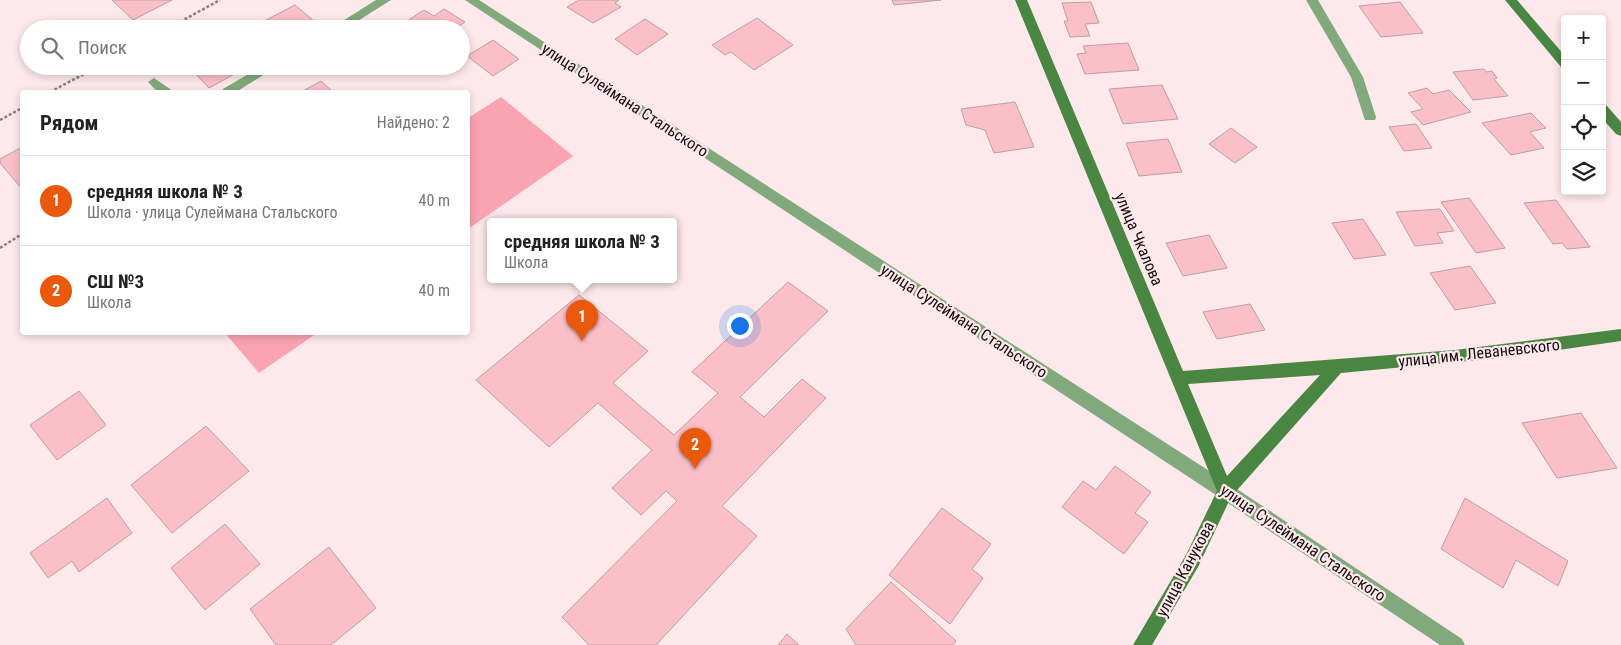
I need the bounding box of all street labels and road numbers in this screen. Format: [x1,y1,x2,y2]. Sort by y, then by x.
street label: улица Сулеймана Стальского [538,39,712,161]
street label: улица Чкалова [1111,190,1167,288]
street label: улица Сулеймана Стальского [877,260,1051,382]
street label: улица им. Леваневского [1397,335,1561,371]
street label: улица Сулеймана Стальского [1217,481,1389,605]
street label: улица Канукова [1152,518,1218,620]

